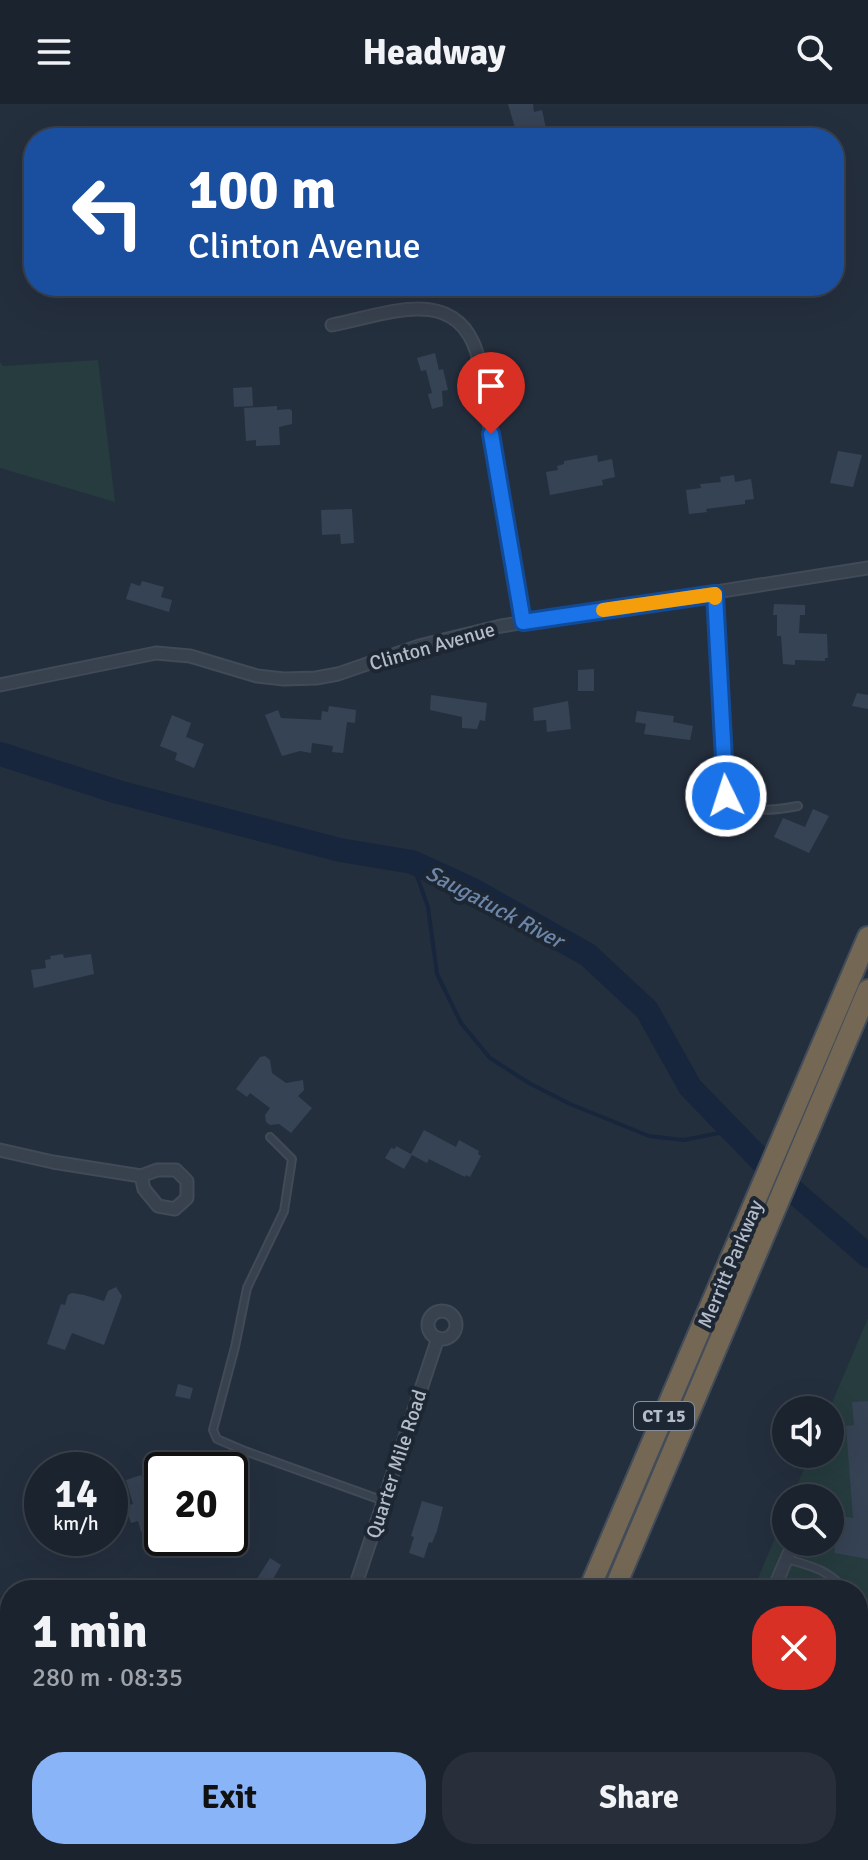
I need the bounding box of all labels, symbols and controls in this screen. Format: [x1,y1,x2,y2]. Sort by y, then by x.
icon: menu [32,30,76,74]
text: Headway [362,30,506,75]
icon: search [792,30,836,74]
text: 100 m [188,155,336,224]
icon: left [56,160,160,264]
text: Clinton Avenue [188,224,421,269]
pin [457,352,525,434]
icon: arrive [469,364,513,408]
street label: Clinton Avenue [367,617,498,676]
position arrow [684,754,768,838]
water label: Saugatuck River [421,859,571,955]
street label: Merritt Parkway [692,1196,769,1332]
street label: Quarter Mile Road [361,1387,432,1542]
map controls [772,1396,844,1556]
button: sound [772,1396,844,1468]
road number: CT 15 [634,1402,694,1430]
speed limit sign: 20 [144,1452,248,1556]
text: 14 [54,1469,98,1519]
button: search [772,1484,844,1556]
text: km/h [53,1511,99,1536]
text: 1 min [32,1602,148,1661]
button: close [752,1606,836,1690]
text: 280 m · 08:35 [32,1662,183,1694]
button: Exit [32,1752,426,1844]
button: Share [442,1752,836,1844]

